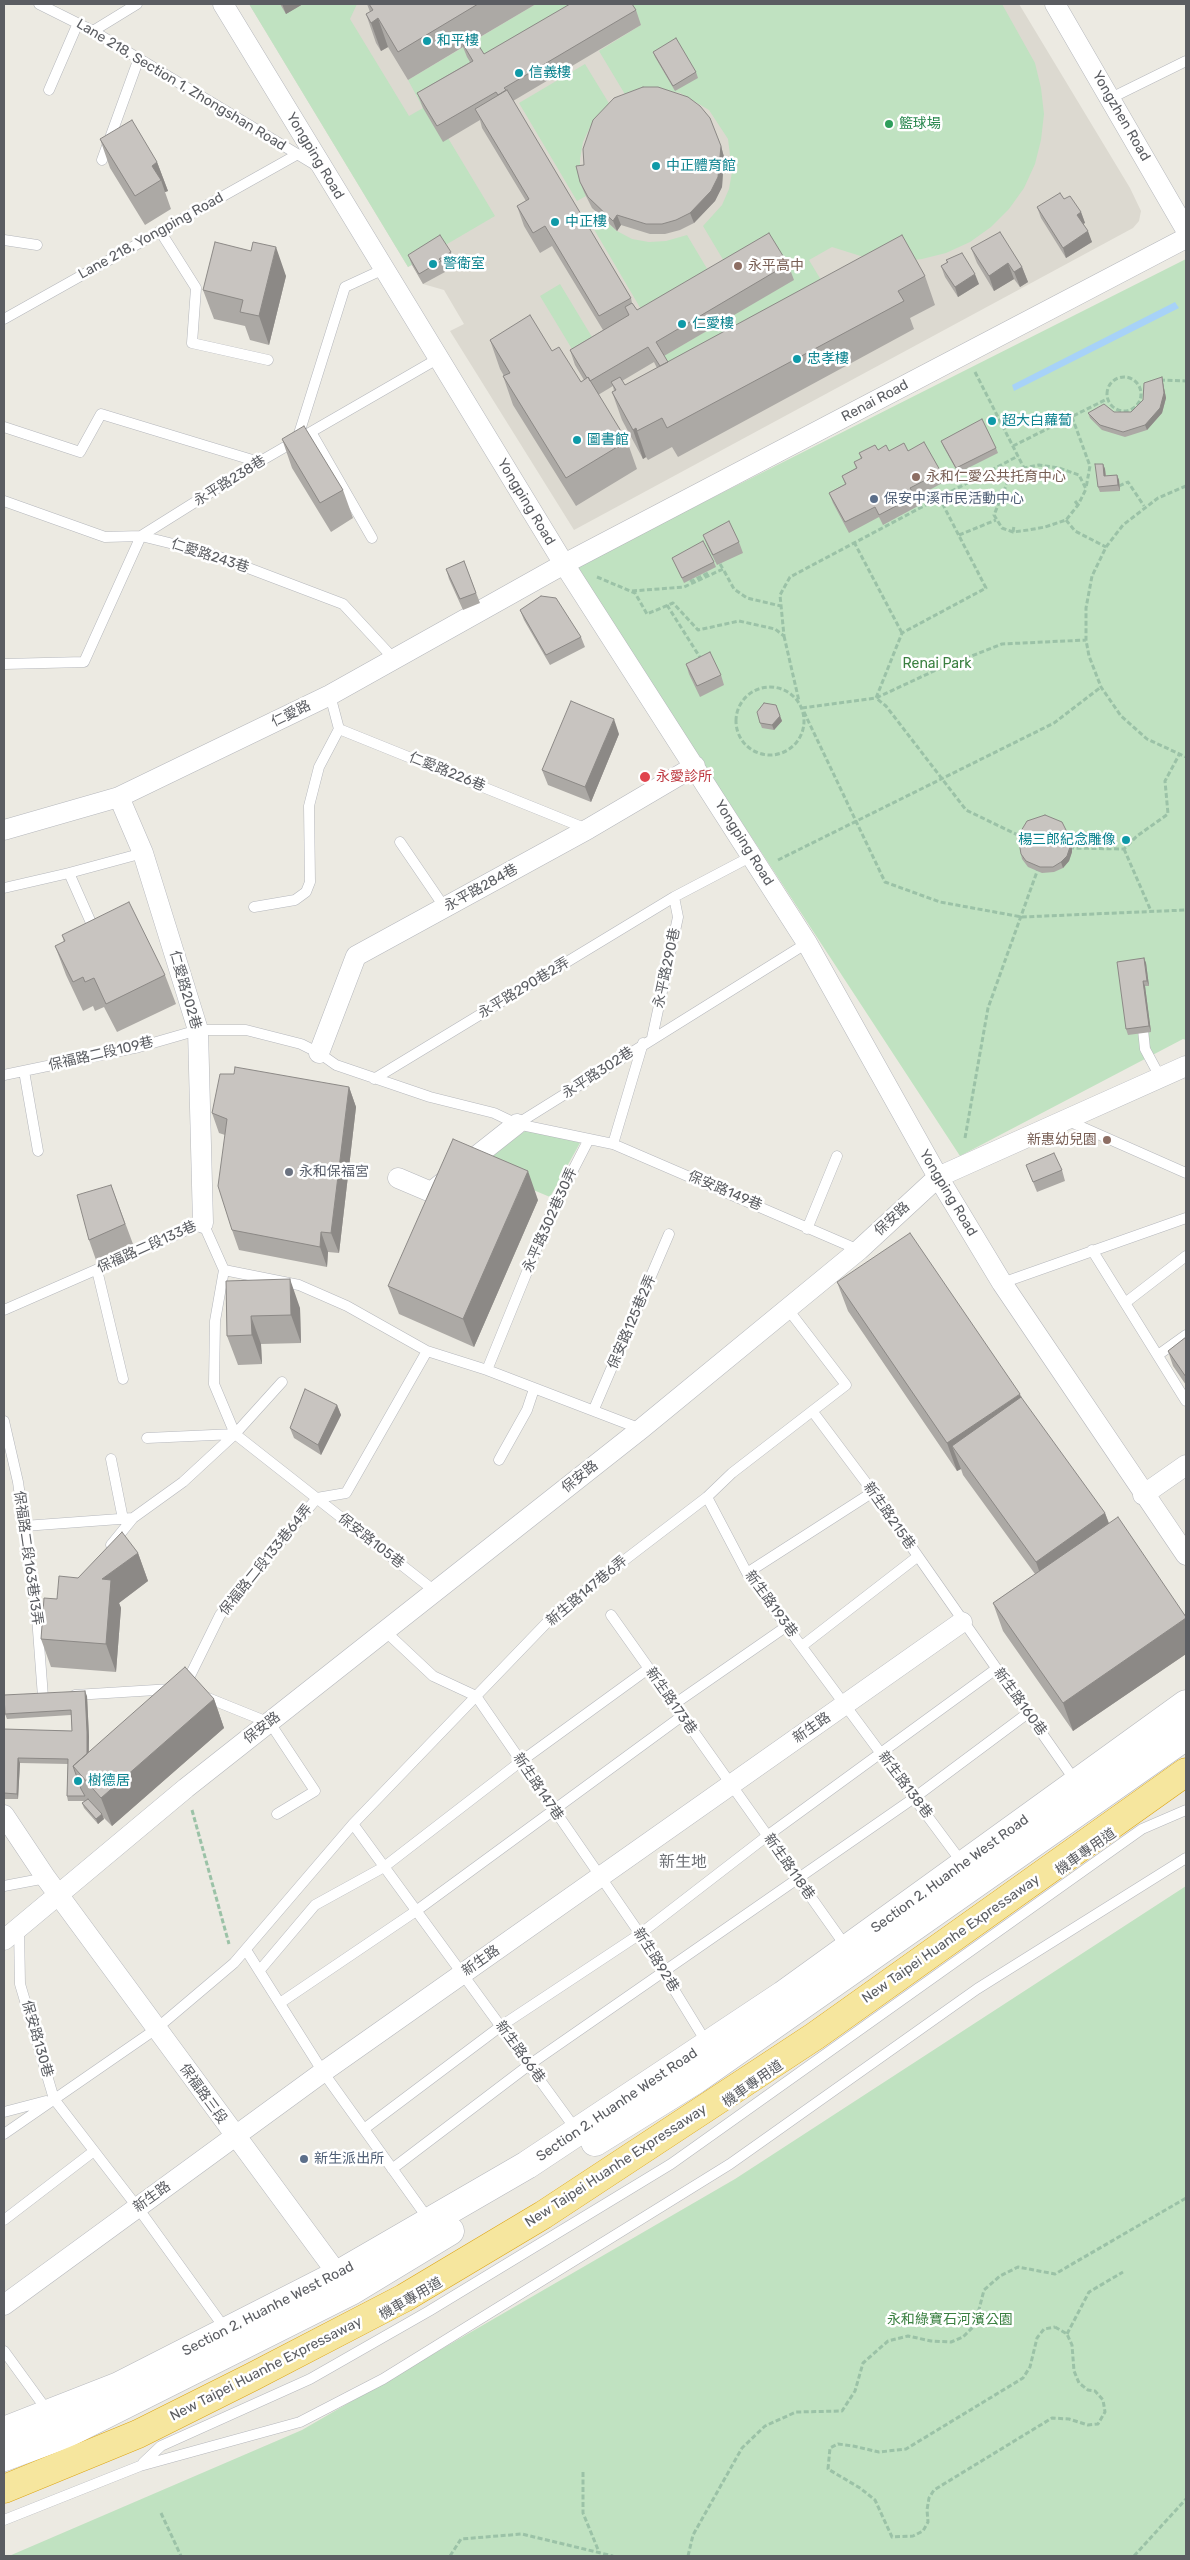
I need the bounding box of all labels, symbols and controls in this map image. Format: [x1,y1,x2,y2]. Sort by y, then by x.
street label: Lane 218, Section 1, Zhongshan Road [73,16,289,154]
place label: 和平樓 [437,33,479,49]
marker: 和平樓 [421,35,433,47]
place label: 信義樓 [529,65,571,81]
marker: 信義樓 [513,67,525,79]
street label: Yongzhen Road [1088,68,1154,164]
street label: Yongping Road [283,110,347,202]
place label: 籃球場 [899,116,941,132]
marker: 籃球場 [883,118,895,130]
place label: 中正體育館 [666,158,736,174]
marker: 中正體育館 [650,160,662,172]
street label: Lane 218, Yongping Road [76,189,226,283]
place label: 中正樓 [565,214,607,230]
marker: 中正樓 [549,216,561,228]
place label: 警衛室 [443,256,485,272]
marker: 警衛室 [427,258,439,270]
place label: 永平高中 [748,258,804,274]
marker: 永平高中 [732,260,744,272]
place label: 仁愛樓 [692,316,734,332]
marker: 仁愛樓 [676,318,688,330]
place label: 忠孝樓 [807,351,849,367]
marker: 忠孝樓 [791,353,803,365]
street label: Renai Road [839,376,911,426]
place label: 超大白蘿蔔 [1002,413,1072,429]
marker: 超大白蘿蔔 [986,415,998,427]
place label: 圖書館 [587,432,629,448]
marker: 圖書館 [571,434,583,446]
street label: 永平路238巷 [191,452,269,510]
street label: Yongping Road [494,456,558,548]
place label: 永和仁愛公共托育中心 [926,469,1066,485]
marker: 永和仁愛公共托育中心 [910,471,922,483]
place label: 保安中溪市民活動中心 [884,491,1024,507]
marker: 保安中溪市民活動中心 [868,493,880,505]
street label: 仁愛路243巷 [169,535,251,577]
park label: Renai Park [902,656,972,672]
street label: 仁愛路 [268,697,314,731]
street label: 仁愛路226巷 [406,749,488,795]
place label: 永愛診所 [656,769,712,785]
marker: 永愛診所 [638,770,652,784]
street label: Yongping Road [711,797,777,889]
place label: 楊三郎紀念雕像 [1018,832,1116,848]
marker: 楊三郎紀念雕像 [1120,834,1132,846]
street label: 永平路284巷 [441,861,521,915]
street label: 永平路290巷 [650,926,684,1010]
street label: 仁愛路202巷 [166,949,204,1031]
street label: 永平路290巷2弄 [475,954,573,1022]
street label: 保福路二段109巷 [47,1034,155,1074]
street label: 永平路302巷 [559,1044,637,1102]
place label: 新惠幼兒園 [1027,1132,1097,1148]
marker: 新惠幼兒園 [1101,1134,1113,1146]
street label: Yongping Road [916,1147,980,1239]
place label: 永和保福宮 [299,1164,369,1180]
street label: 永平路302巷30弄 [519,1165,581,1275]
marker: 永和保福宮 [283,1166,295,1178]
street label: 保安路149巷 [685,1168,765,1214]
street label: 保安路 [871,1199,913,1239]
street label: 保福路二段133巷 [95,1218,199,1276]
street label: 保安路125巷2弄 [605,1272,659,1372]
street label: 保安路 [558,1457,602,1497]
street label: 新生路215巷 [860,1479,918,1553]
street label: 保福路二段163巷13弄 [10,1490,46,1626]
street label: 保福路二段133巷64弄 [216,1501,316,1619]
street label: 保安路105巷 [335,1510,407,1572]
street label: 新生路147巷6弄 [543,1552,631,1630]
street label: 新生路193巷 [741,1567,801,1641]
street label: 新生路173巷 [642,1664,700,1738]
street label: 新生路160巷 [990,1665,1050,1739]
street label: 保安路 [240,1708,284,1748]
street label: 新生路 [790,1709,834,1747]
street label: 新生路138巷 [874,1748,936,1822]
street label: 新生路147巷 [509,1750,567,1824]
place label: 樹德居 [88,1773,130,1789]
marker: 樹德居 [72,1775,84,1787]
street label: Section 2, Huanhe West Road [868,1811,1032,1937]
street label: 機車專用道 [1053,1825,1119,1879]
street label: 新生路118巷 [760,1831,818,1903]
district label: 新生地 [659,1852,707,1872]
street label: New Taipei Huanhe Expressaway [859,1871,1043,2007]
street label: 新生路92巷 [630,1925,682,1995]
street label: 新生路 [459,1942,503,1980]
street label: 保安路130巷 [18,1999,56,2079]
street label: 新生路66巷 [492,2018,548,2086]
street label: Section 2, Huanhe West Road [533,2045,701,2165]
street label: 機車專用道 [720,2057,786,2111]
street label: 保福路三段 [176,2061,230,2127]
street label: New Taipei Huanhe Expressaway [522,2101,710,2231]
place label: 新生派出所 [314,2151,384,2167]
marker: 新生派出所 [298,2153,310,2165]
street label: 新生路 [130,2178,174,2216]
street label: Section 2, Huanhe West Road [179,2258,357,2360]
street label: 機車專用道 [376,2274,446,2324]
park label: 永和綠寶石河濱公園 [887,2312,1013,2328]
street label: New Taipei Huanhe Expressaway [167,2313,365,2425]

